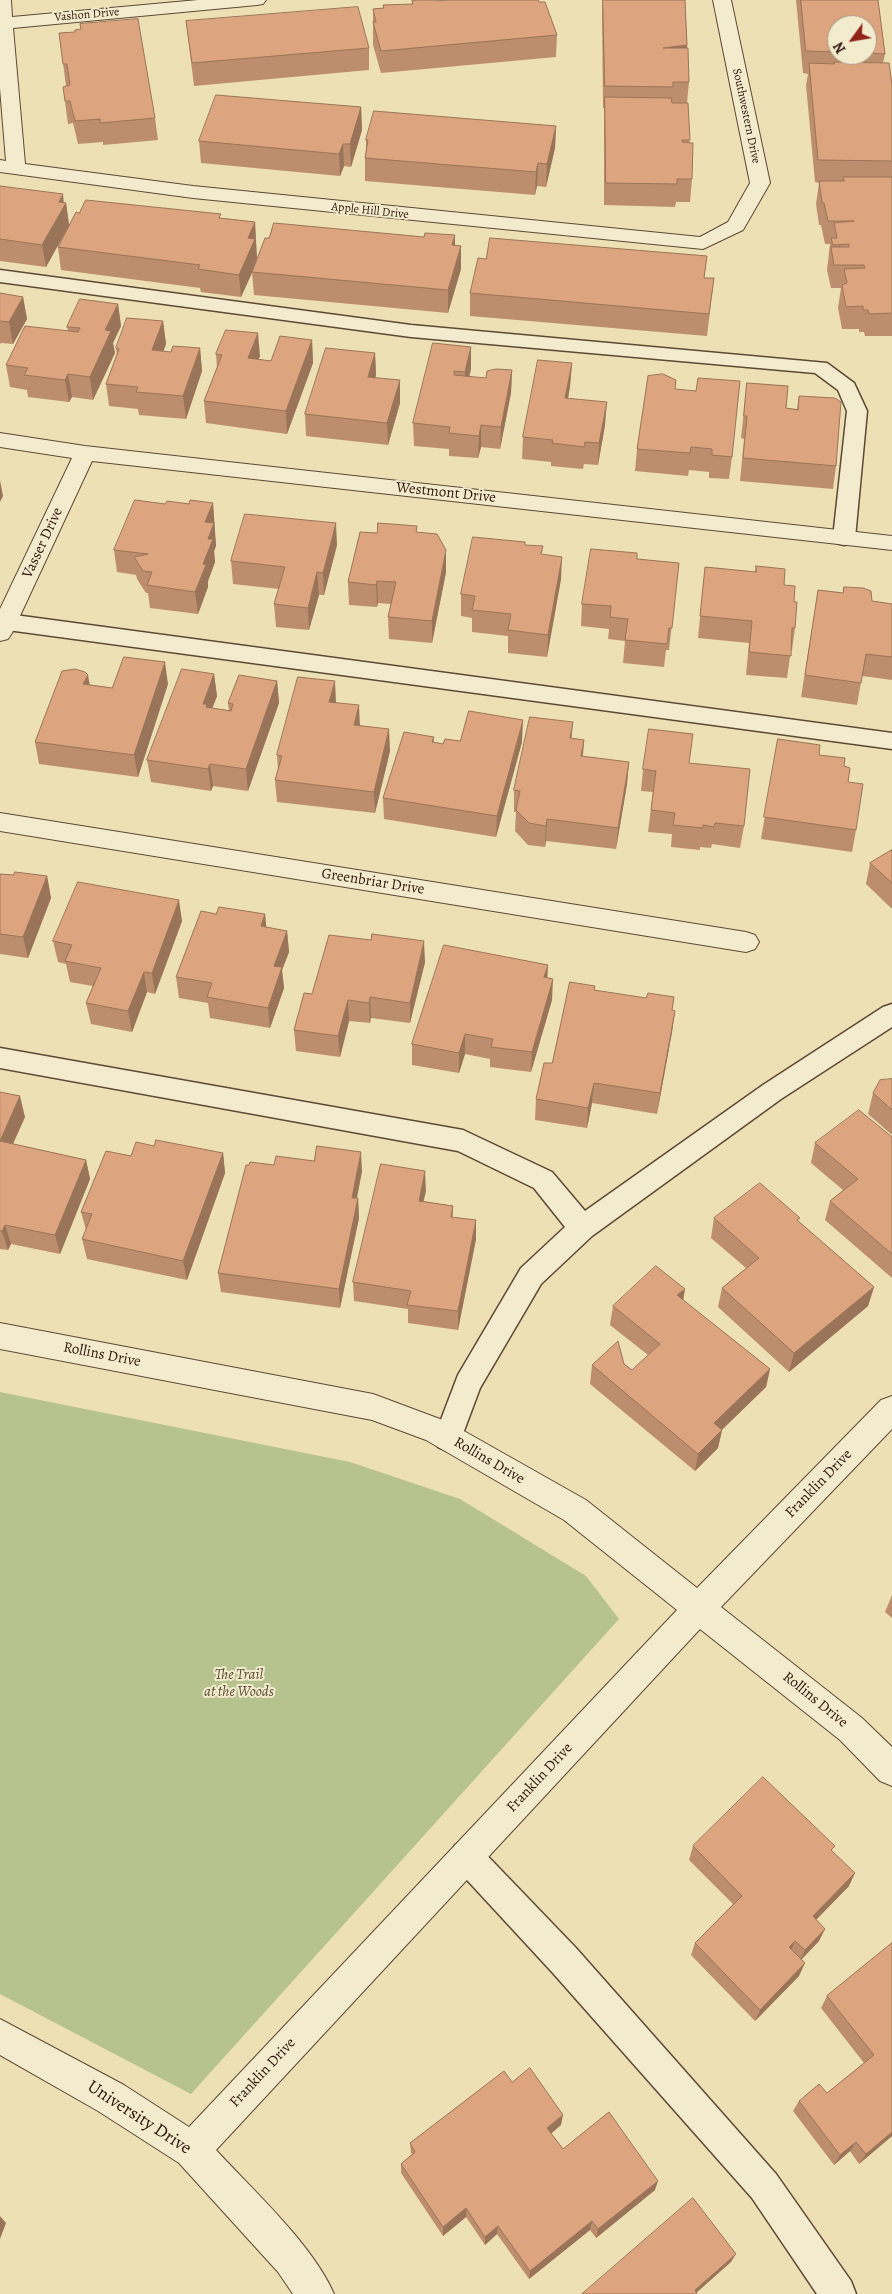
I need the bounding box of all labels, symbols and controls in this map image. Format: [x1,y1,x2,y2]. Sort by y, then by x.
street label: Vashon Drive [54,5,120,25]
north arrow [827,15,877,65]
text: N [829,38,850,57]
street label: Southwestern Drive [729,67,763,165]
street label: Apple Hill Drive [331,200,409,222]
street label: Westmont Drive [395,479,497,507]
street label: Vasser Drive [19,505,67,581]
street label: Greenbriar Drive [320,865,426,899]
street label: Rollins Drive [62,1339,142,1371]
street label: Rollins Drive [450,1434,528,1488]
street label: Franklin Drive [782,1446,856,1522]
park label: The Trail at the Woods [204,1666,274,1701]
street label: Rollins Drive [779,1668,851,1732]
street label: Franklin Drive [503,1740,577,1816]
street label: Franklin Drive [226,2035,300,2111]
street label: University Drive [83,2076,195,2160]

